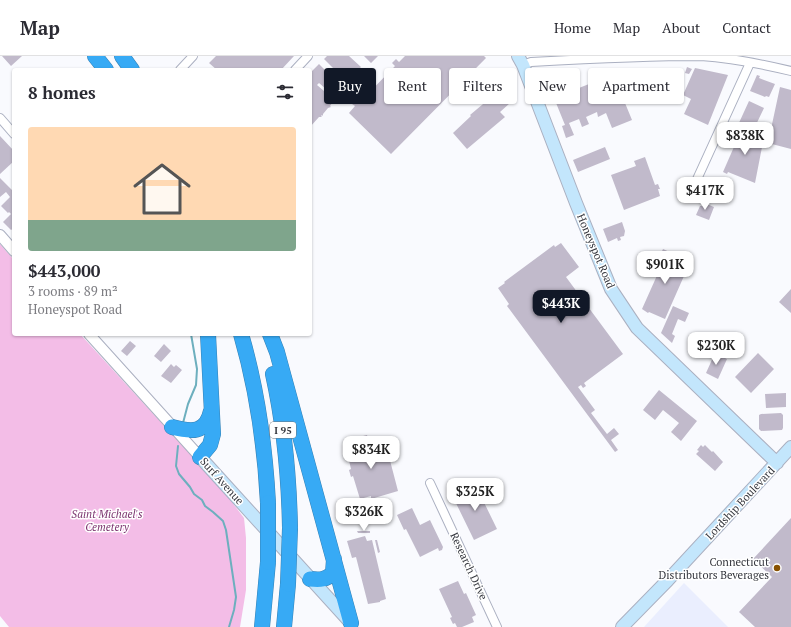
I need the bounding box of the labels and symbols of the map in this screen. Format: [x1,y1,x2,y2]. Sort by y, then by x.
pin: $838K [717,122,773,156]
pin: $417K [677,177,733,211]
street label: Honeyspot Road [574,212,618,290]
pin: $901K [637,251,693,285]
pin: $443K [533,290,589,324]
pin: $230K [688,332,744,366]
road number: I 95 [270,422,296,438]
pin: $834K [343,436,399,470]
street label: Surf Avenue [197,455,247,508]
street label: Lordship Boulevard [702,463,778,543]
pin: $325K [447,478,503,512]
pin: $326K [336,498,392,532]
park label: Saint Michael's Cemetery [71,507,143,534]
street label: Research Drive [447,530,491,602]
place label: Connecticut Distributors Beverages [659,555,769,582]
marker: Connecticut Distributors Beverages [772,563,782,573]

